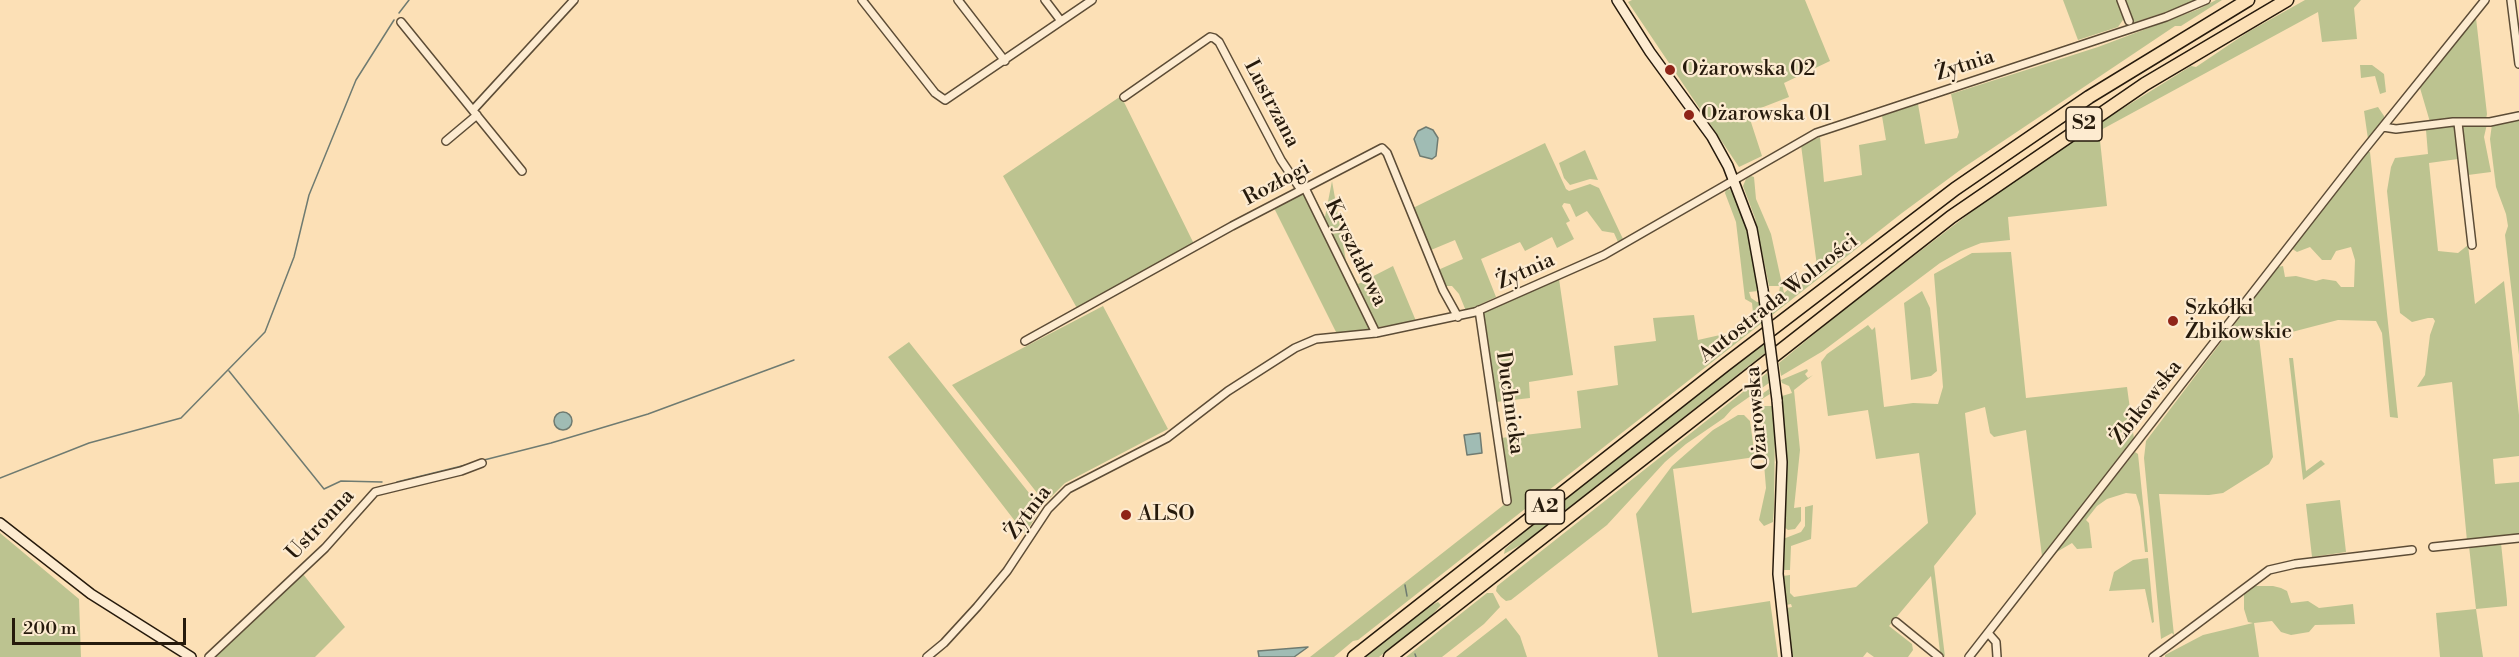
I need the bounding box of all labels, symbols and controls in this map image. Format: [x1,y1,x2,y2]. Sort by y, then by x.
street label: Żytnia [1932,45,1998,87]
street label: Lustrzana [1237,56,1305,152]
place label: Ożarowska 02 [1682,57,1815,83]
marker: Ożarowska 02 [1663,63,1677,77]
place label: Ożarowska 01 [1701,102,1831,128]
road number: S2 [2066,107,2102,141]
marker: Ożarowska 01 [1682,108,1696,122]
street label: Rozłogi [1239,156,1315,212]
street label: Kryształowa [1318,195,1392,311]
street label: Autostrada Wolności [1694,229,1864,369]
street label: Żytnia [1493,248,1559,296]
place label: Szkółki Żbikowskie [2185,296,2292,346]
marker: Szkółki Żbikowskie [2166,314,2180,328]
street label: Duchnicka [1489,350,1529,456]
street label: Żbikowska [2106,355,2188,451]
street label: Ożarowska [1741,365,1775,471]
street label: Żytnia [1001,481,1057,545]
street label: Ustronna [282,484,360,566]
road number: A2 [1526,490,1564,524]
place label: ALSO [1138,502,1195,528]
marker: ALSO [1119,508,1133,522]
scale bar [15,606,189,644]
text: 200 m [23,617,77,640]

